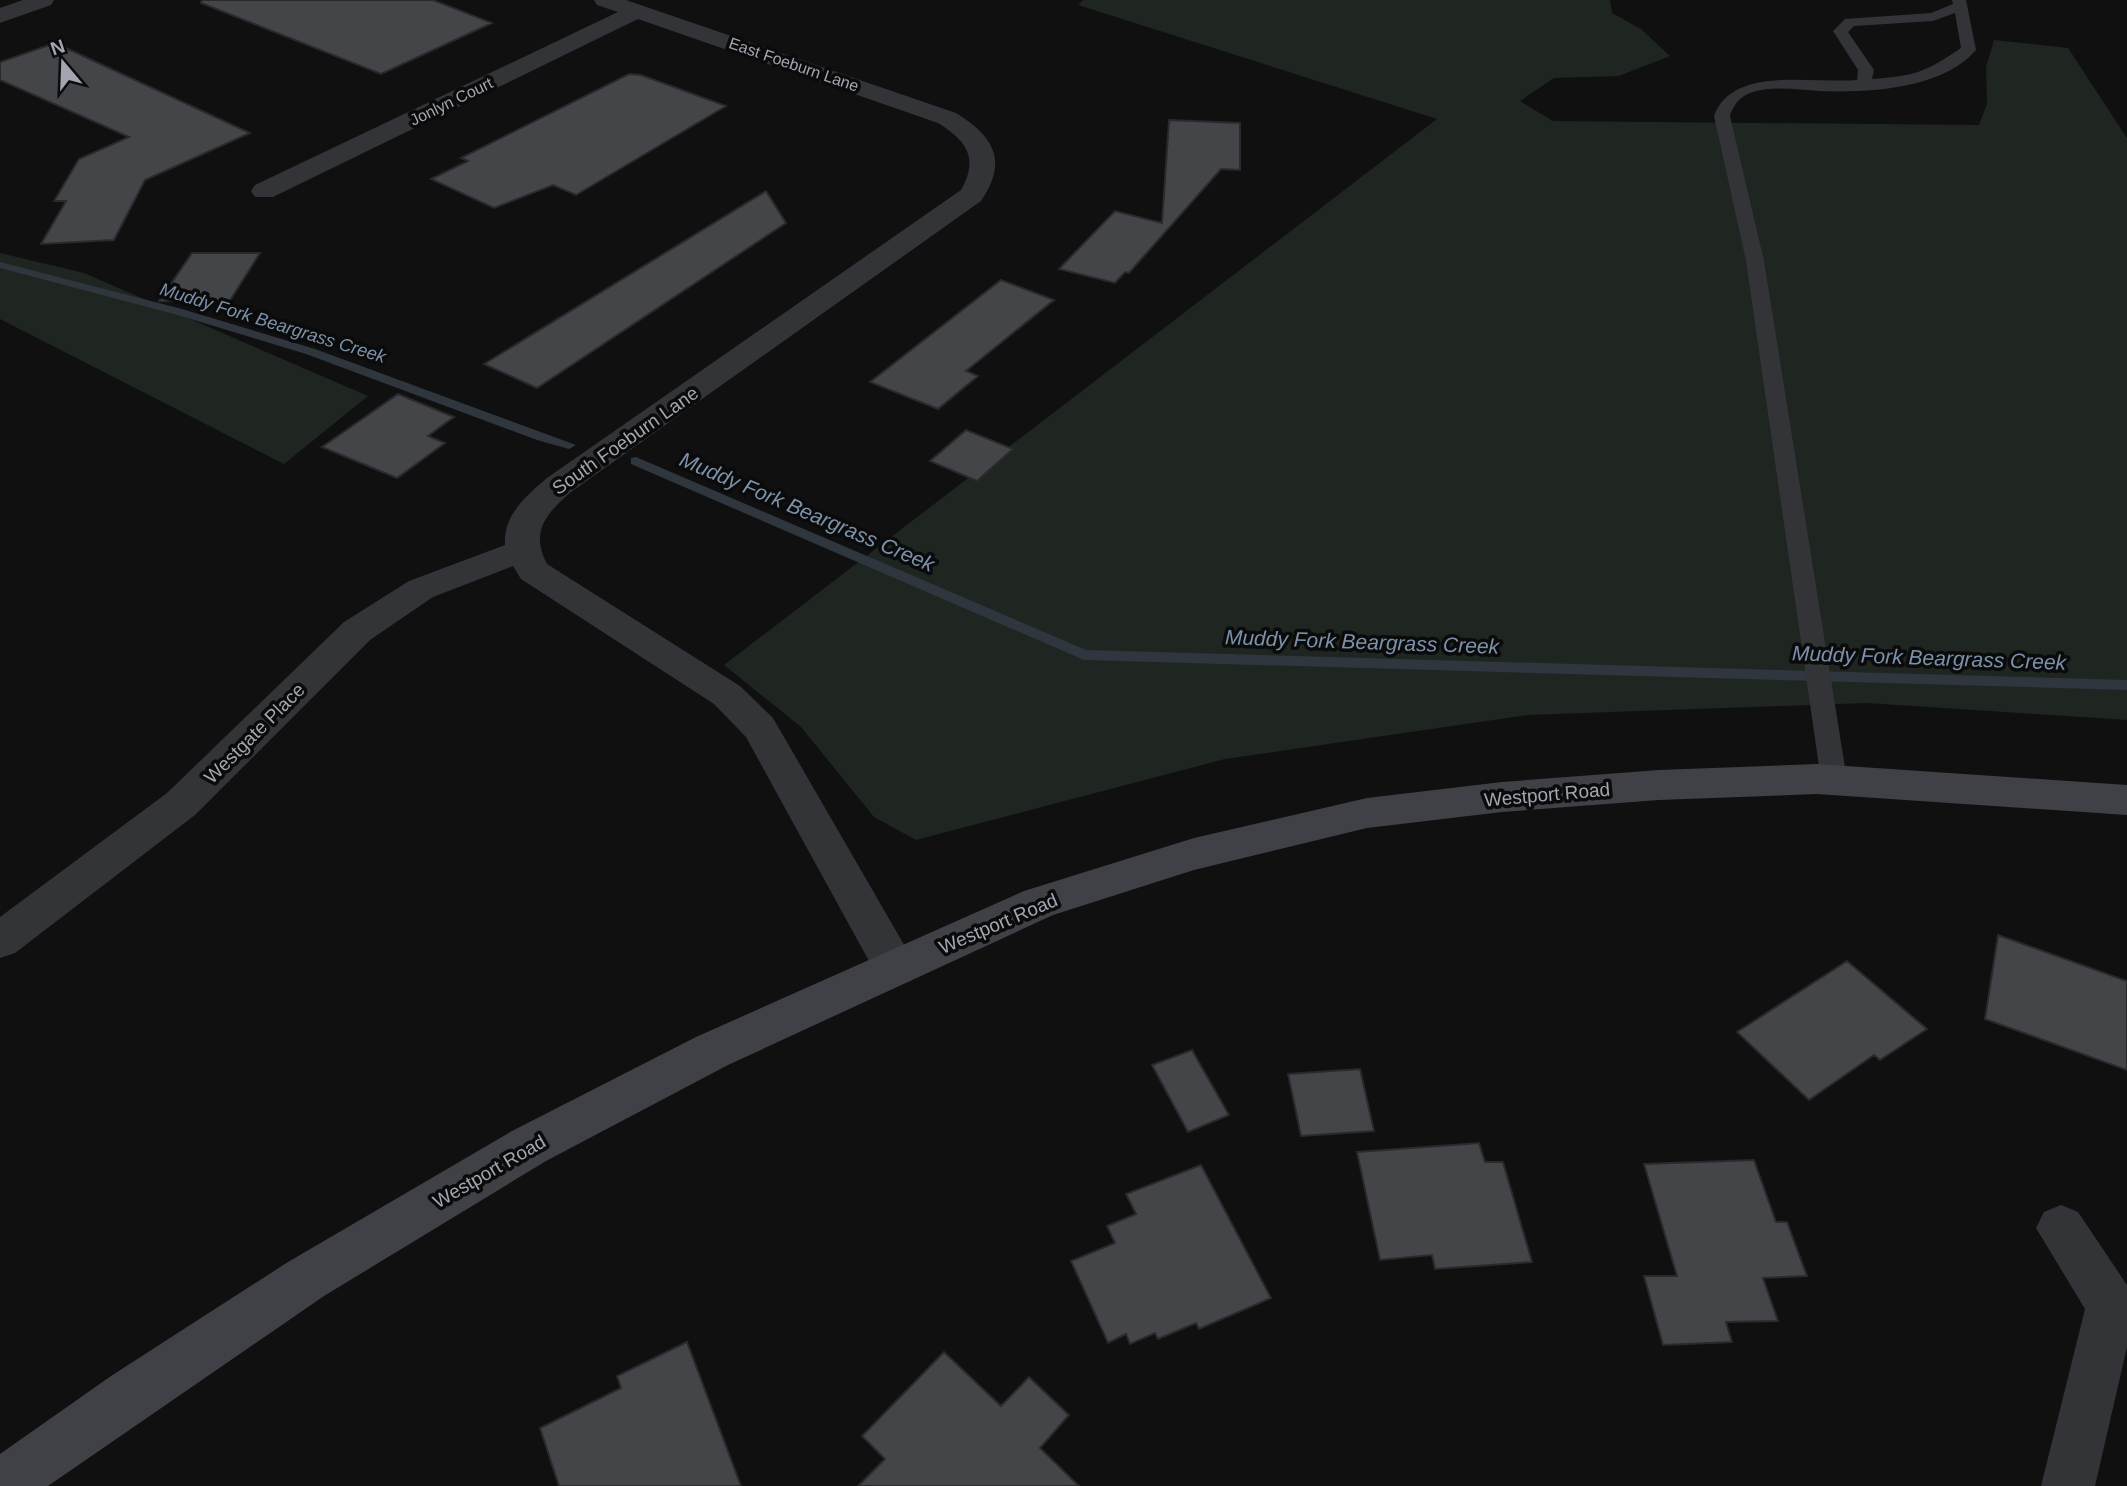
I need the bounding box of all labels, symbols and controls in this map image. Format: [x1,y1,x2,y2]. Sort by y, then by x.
north arrow [28,28,98,98]
street label: East Foeburn Lane [727,34,861,95]
text: N [48,35,68,60]
street label: Jonlyn Court [407,74,496,129]
water label: Muddy Fork Beargrass Creek [158,279,389,367]
street label: South Foeburn Lane [548,382,702,499]
water label: Muddy Fork Beargrass Creek [676,447,939,576]
water label: Muddy Fork Beargrass Creek [1225,625,1501,658]
water label: Muddy Fork Beargrass Creek [1792,641,2068,674]
street label: Westgate Place [200,679,309,788]
street label: Westport Road [1483,779,1611,810]
street label: Westport Road [936,889,1060,958]
street label: Westport Road [429,1131,549,1212]

